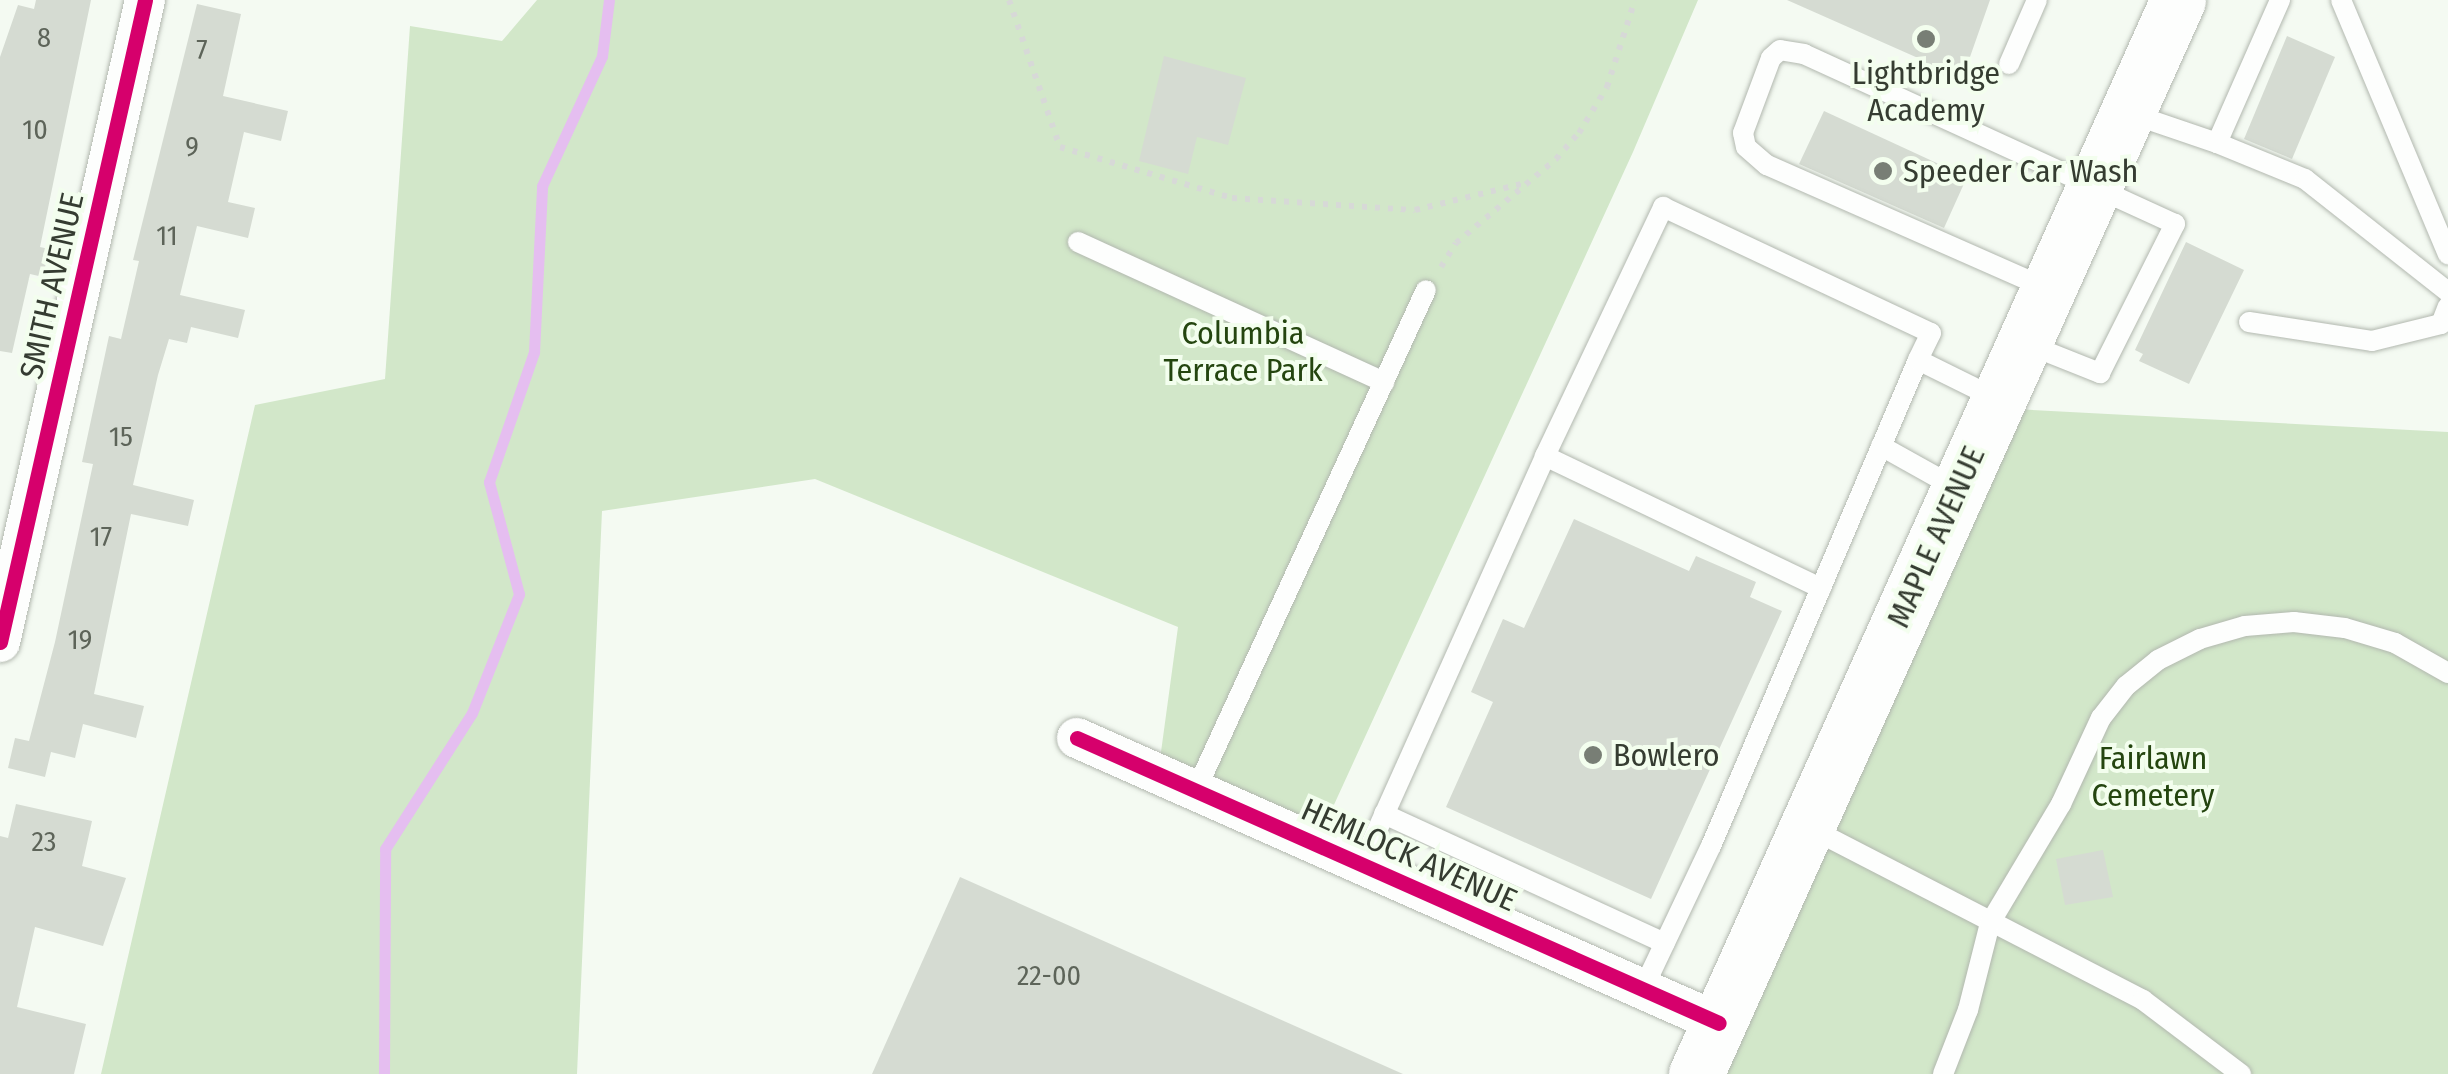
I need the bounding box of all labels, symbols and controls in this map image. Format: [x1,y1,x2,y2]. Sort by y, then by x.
house number: 8 [37,21,51,55]
marker: Lightbridge Academy [1915,28,1937,50]
house number: 7 [196,33,208,67]
place label: Lightbridge Academy [1852,55,2000,130]
house number: 10 [22,113,48,147]
house number: 9 [185,130,199,164]
place label: Speeder Car Wash [1903,152,2138,190]
marker: Speeder Car Wash [1872,160,1894,182]
street label: SMITH AVENUE [12,189,92,383]
house number: 11 [156,219,178,253]
park label: Columbia Terrace Park [1163,315,1323,390]
house number: 15 [109,420,133,454]
street label: MAPLE AVENUE [1879,441,1993,633]
house number: 17 [90,520,112,554]
house number: 19 [68,623,92,657]
place label: Bowlero [1613,736,1719,774]
park label: Fairlawn Cemetery [2091,740,2215,815]
marker: Bowlero [1582,744,1604,766]
street label: HEMLOCK AVENUE [1295,790,1523,920]
house number: 23 [32,825,56,859]
house number: 22-00 [1017,959,1081,993]

